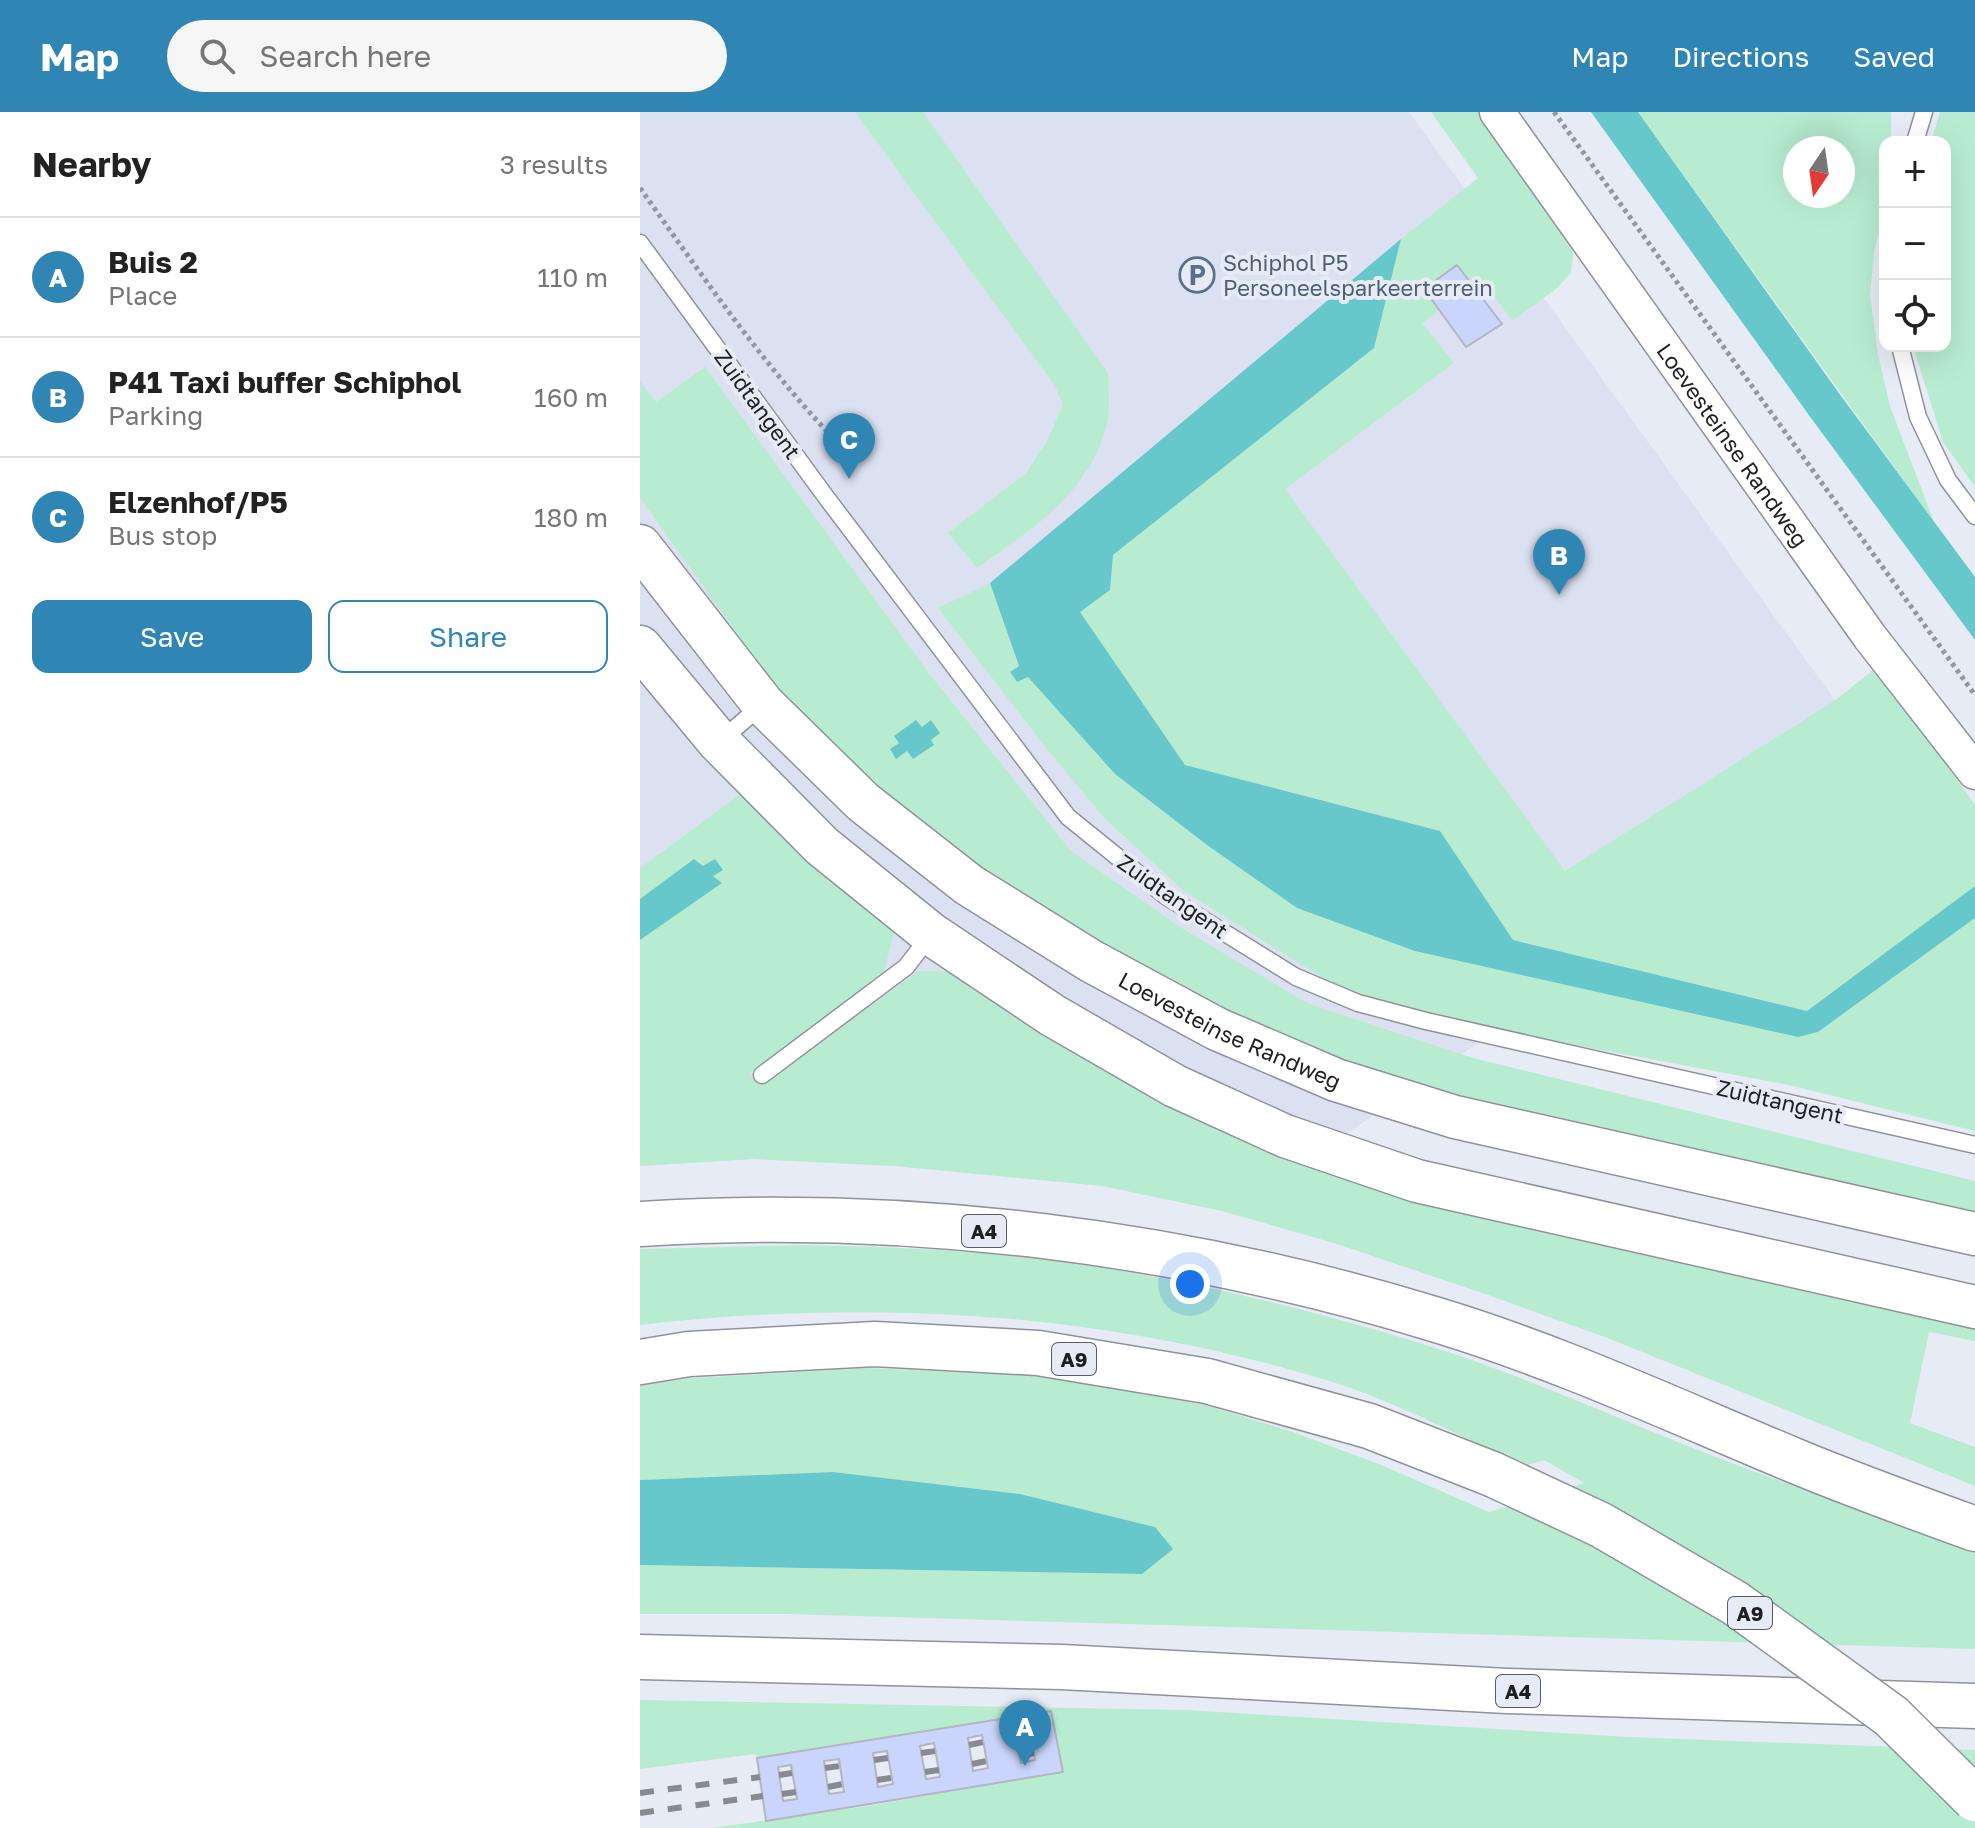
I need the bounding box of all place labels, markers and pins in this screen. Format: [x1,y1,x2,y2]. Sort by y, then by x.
place label: Schiphol P5 Personeelsparkeerterrein [1223,249,1493,301]
parking icon: Schiphol P5 Personeelsparkeerterrein [1178,256,1216,294]
pin: C [823,413,875,479]
pin: B [1533,529,1585,595]
pin: A [999,1700,1051,1766]

